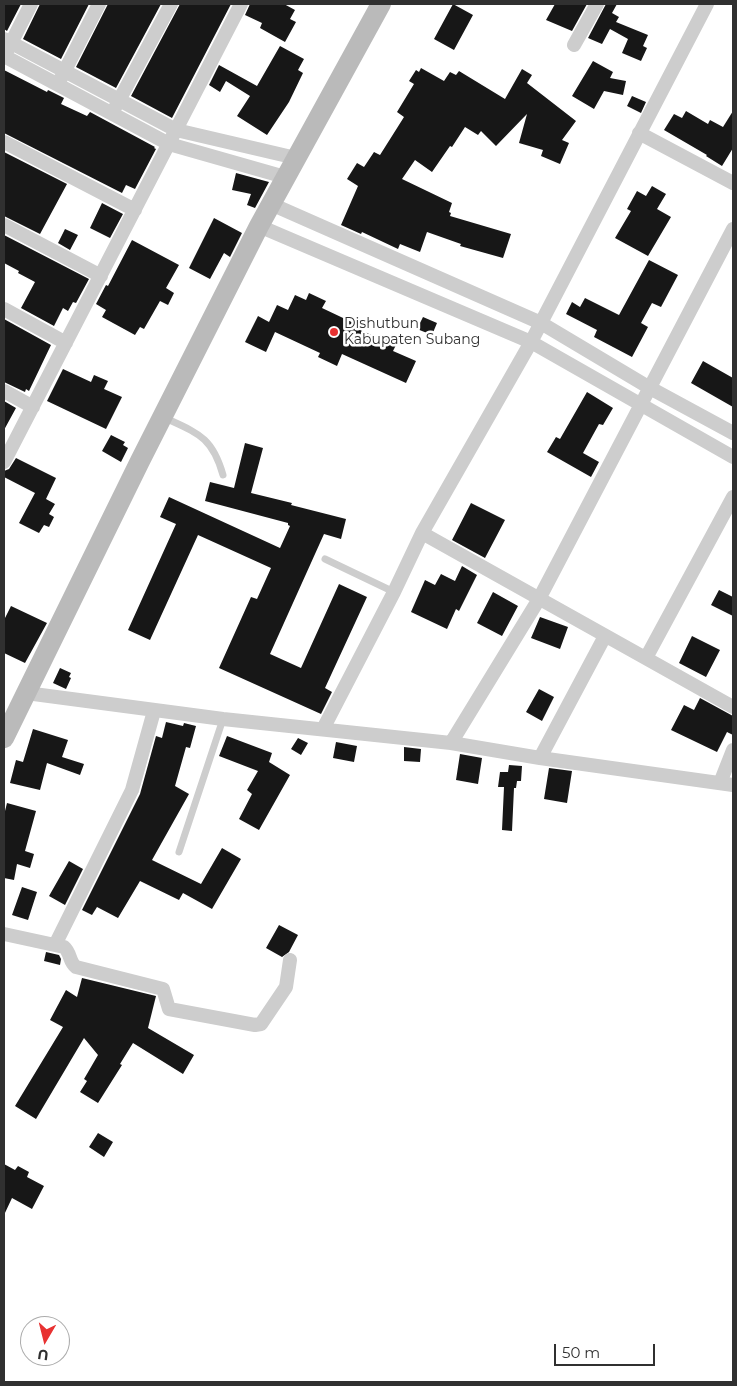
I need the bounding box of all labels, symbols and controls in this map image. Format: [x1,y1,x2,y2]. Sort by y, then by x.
place label: Dishutbun Kabupaten Subang [344,316,480,348]
marker: Dishutbun Kabupaten Subang [328,326,340,338]
north arrow [20,1316,70,1366]
scale bar [557,1334,658,1366]
text: 50 m [562,1343,600,1362]
text: U [36,1345,50,1365]

